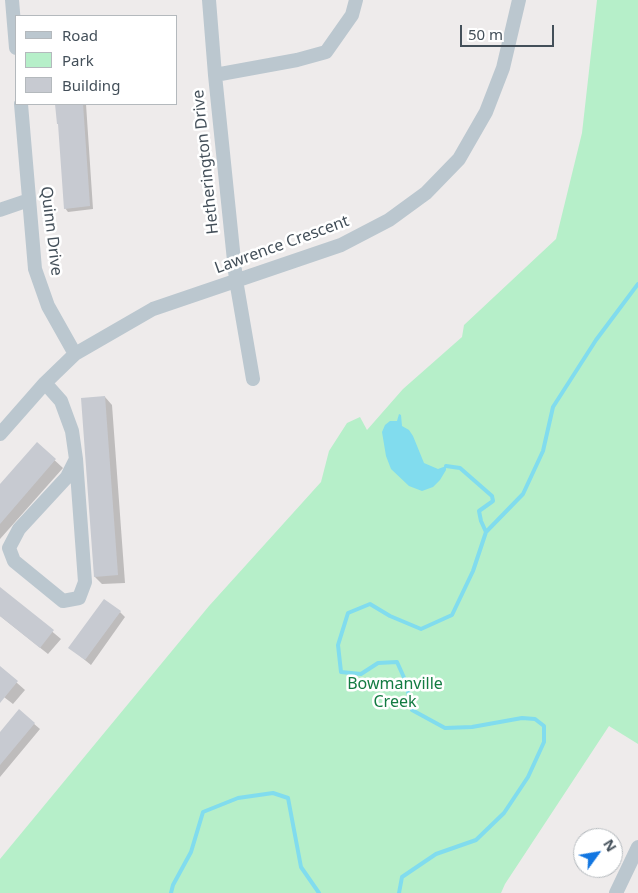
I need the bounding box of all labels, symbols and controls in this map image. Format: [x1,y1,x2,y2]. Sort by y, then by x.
legend [15,15,178,105]
scale bar [463,15,557,47]
text: 50 m [468,24,503,44]
text: Road [62,25,98,45]
text: Park [62,50,94,70]
text: Building [62,75,120,95]
street label: Hetherington Drive [189,89,223,235]
street label: Quinn Drive [36,185,66,277]
street label: Lawrence Crescent [212,212,352,278]
park label: Bowmanville Creek [347,674,443,712]
north arrow [573,828,623,878]
text: N [599,835,621,855]

